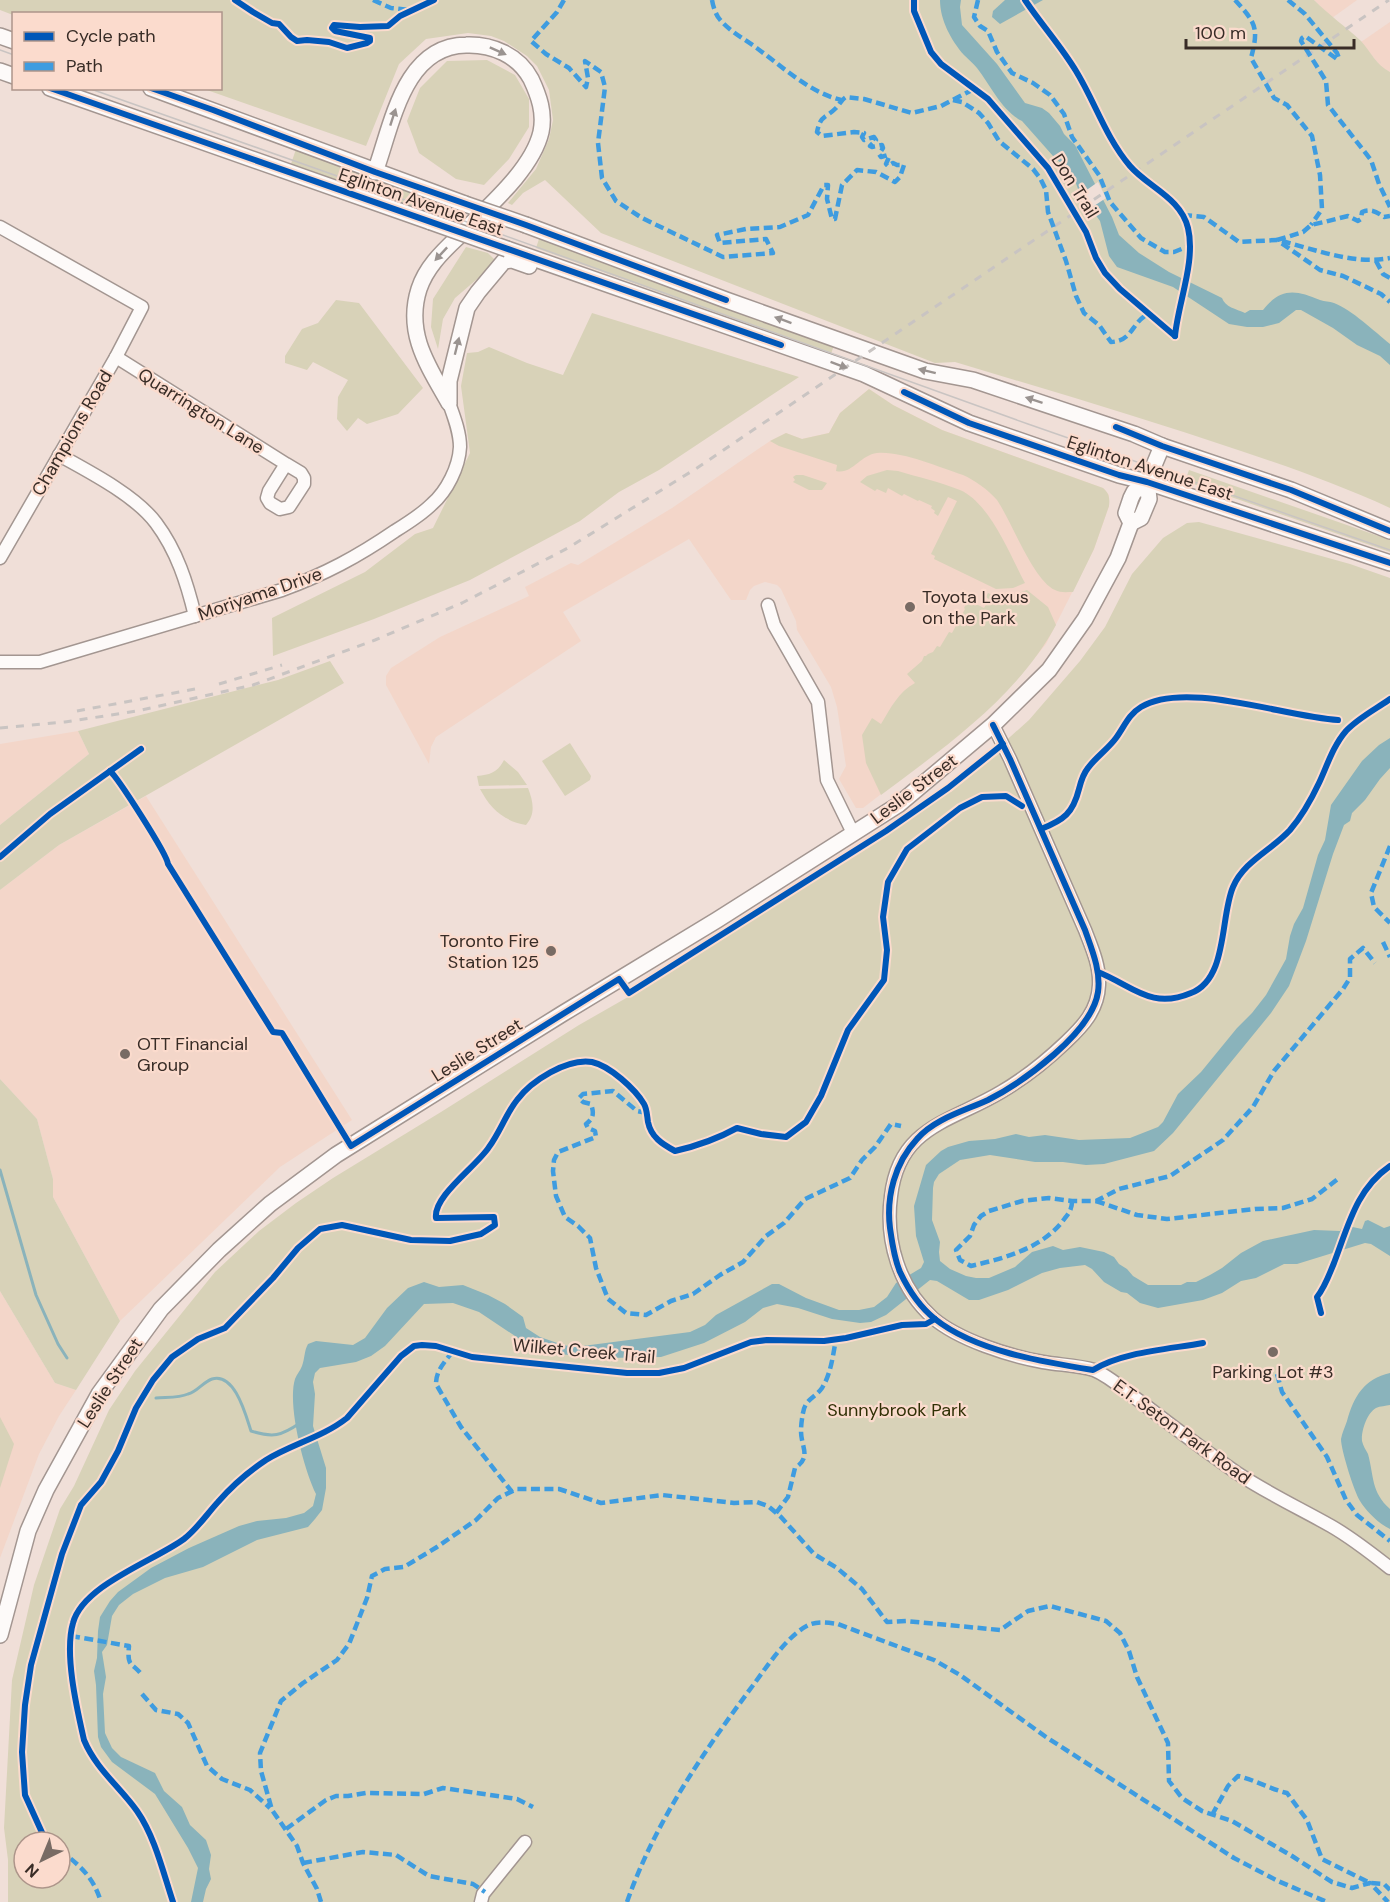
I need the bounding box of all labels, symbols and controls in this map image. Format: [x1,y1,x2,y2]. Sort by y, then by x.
legend [12,12,222,90]
scale bar [1186,12,1354,50]
text: 100 m [1195,21,1246,45]
text: Cycle path [66,24,156,48]
one-way arrow [489,46,507,56]
text: Path [66,54,103,78]
one-way arrow [389,108,399,126]
street label: Don Trail [1046,149,1104,223]
street label: Eglinton Avenue East [335,162,507,242]
one-way arrow [435,247,449,261]
one-way arrow [774,315,792,325]
one-way arrow [452,336,462,355]
one-way arrow [830,360,848,370]
street label: Quarrington Lane [133,363,269,459]
one-way arrow [918,365,936,375]
street label: Champions Road [26,366,118,500]
one-way arrow [1025,395,1043,404]
street label: Eglinton Avenue East [1064,430,1236,506]
street label: Moriyama Drive [195,562,325,626]
place label: Toyota Lexus on the Park [922,585,1029,630]
marker: Toyota Lexus on the Park [903,600,917,614]
street label: Leslie Street [866,749,962,829]
place label: Toronto Fire Station 125 [440,929,539,974]
marker: Toronto Fire Station 125 [544,944,558,958]
street label: Leslie Street [427,1013,527,1087]
place label: OTT Financial Group [137,1032,248,1077]
marker: OTT Financial Group [118,1047,132,1061]
street label: Leslie Street [72,1333,148,1433]
street label: Wilket Creek Trail [512,1333,656,1369]
marker: Parking Lot #3 [1266,1345,1280,1359]
place label: Parking Lot #3 [1212,1360,1334,1384]
street label: E.T. Seton Park Road [1108,1374,1256,1490]
park label: Sunnybrook Park [827,1398,967,1422]
north arrow [12,1830,72,1890]
text: N [21,1859,44,1882]

